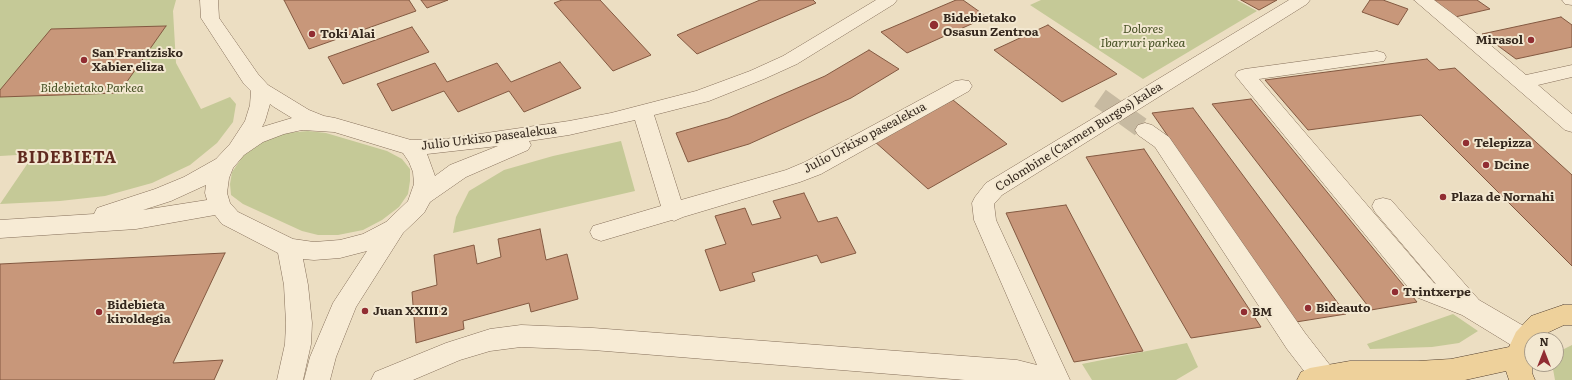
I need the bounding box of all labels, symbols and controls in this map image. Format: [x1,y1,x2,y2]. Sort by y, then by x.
place label: Bidebietako Osasun Zentroa [943,11,1039,39]
marker: Bidebietako Osasun Zentroa [928,19,940,31]
park label: Dolores Ibarruri parkea [1101,22,1185,50]
place label: Toki Alai [320,27,375,41]
marker: Toki Alai [307,29,317,39]
place label: Mirasol [1476,33,1523,47]
marker: Mirasol [1526,35,1536,45]
place label: San Frantzisko Xabier eliza [92,46,183,74]
marker: San Frantzisko Xabier eliza [79,55,89,65]
street label: Colombine (Carmen Burgos) kalea [993,79,1165,195]
park label: Bidebietako Parkea [40,81,144,95]
street label: Julio Urkixo pasealekua [801,100,929,176]
street label: Julio Urkixo pasealekua [420,123,558,153]
place label: Telepizza [1474,136,1532,150]
marker: Telepizza [1461,138,1471,148]
district label: BIDEBIETA [17,148,117,168]
place label: Dcine [1494,158,1529,172]
marker: Dcine [1481,160,1491,170]
place label: Plaza de Nornahi [1451,190,1554,204]
marker: Plaza de Nornahi [1438,192,1448,202]
place label: Trintxerpe [1403,285,1471,299]
marker: Trintxerpe [1390,287,1400,297]
place label: Bidebieta kiroldegia [107,298,171,326]
place label: Bideauto [1316,301,1370,315]
marker: Bideauto [1303,303,1313,313]
place label: Juan XXIII 2 [373,304,447,318]
place label: BM [1252,305,1272,319]
marker: Juan XXIII 2 [360,306,370,316]
marker: Bidebieta kiroldegia [94,307,104,317]
marker: BM [1239,307,1249,317]
north arrow [1524,332,1564,372]
text: N [1539,333,1549,349]

